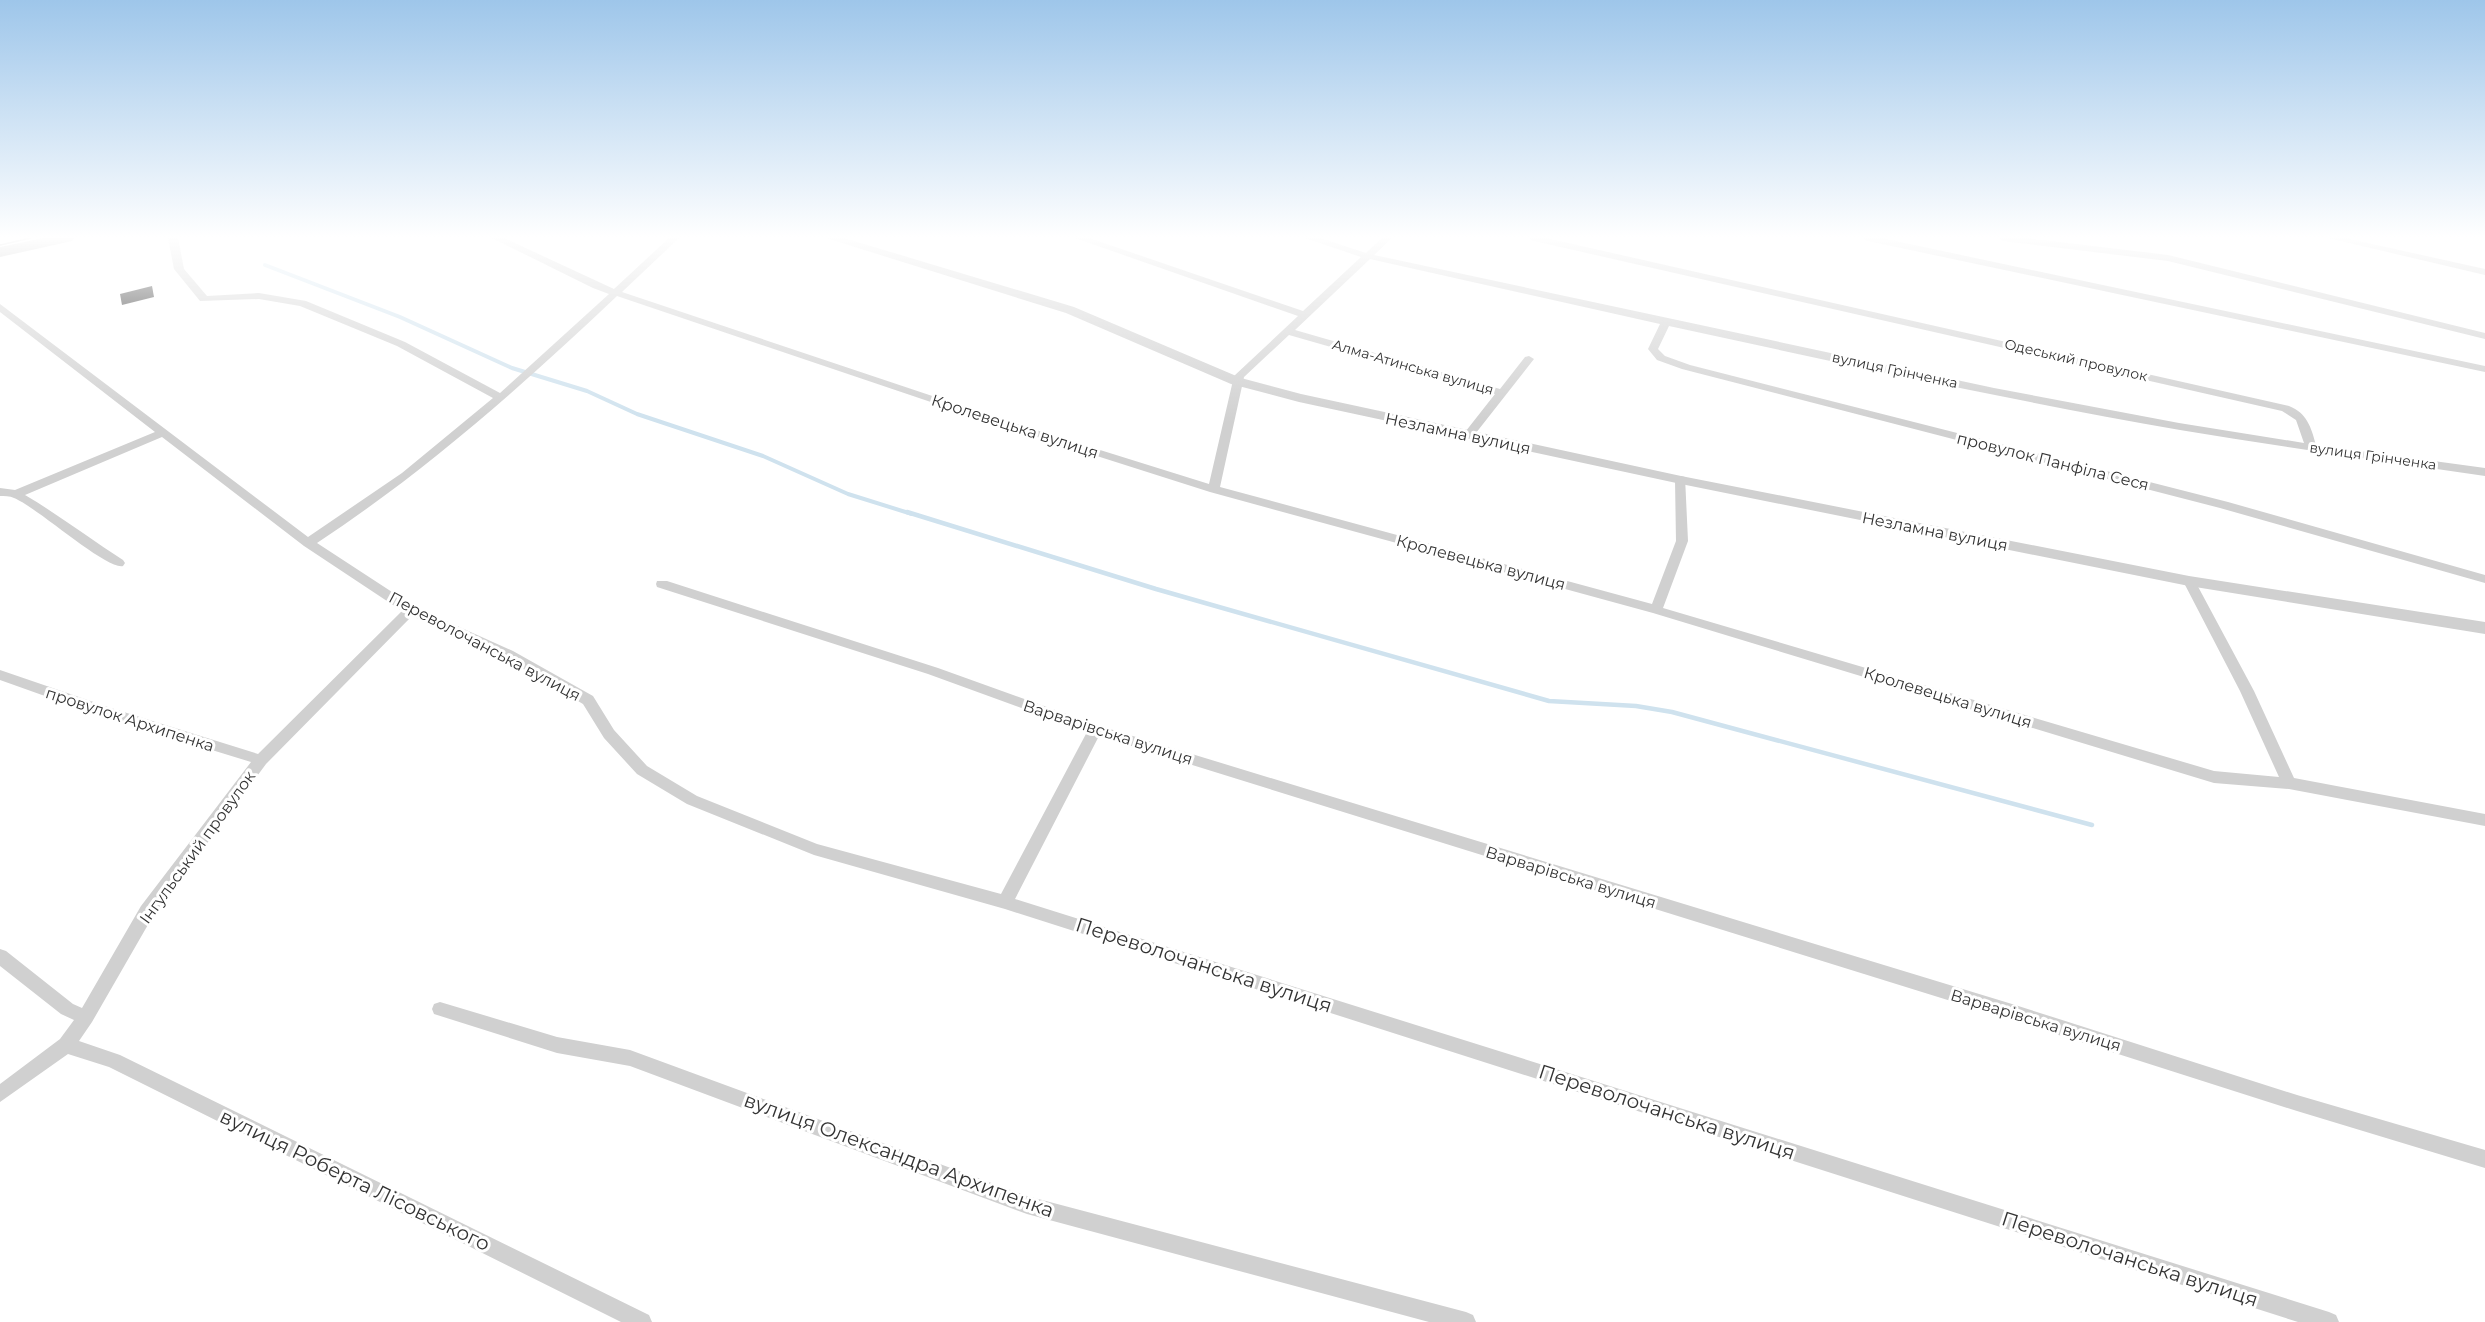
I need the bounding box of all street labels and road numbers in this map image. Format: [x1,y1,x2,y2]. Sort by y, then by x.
street label: Алма-Атинська вулиця [1330,335,1496,399]
street label: Одеський провулок [2003,335,2149,385]
street label: вулиця Грінченка [1830,348,1960,392]
street label: Кролевецька вулиця [929,390,1101,462]
street label: Незламна вулиця [1384,409,1532,458]
street label: провулок Панфіла Сеся [1955,428,2151,495]
street label: вулиця Грінченка [2308,438,2438,474]
street label: Незламна вулиця [1860,508,2009,555]
street label: Кролевецька вулиця [1394,531,1568,594]
street label: Переволочанська вулиця [386,588,584,705]
street label: Кролевецька вулиця [1862,663,2034,732]
street label: провулок Архипенка [43,683,216,756]
street label: Варварівська вулиця [1021,696,1195,769]
street label: Інгульський провулок [136,767,260,927]
street label: Варварівська вулиця [1483,842,1658,912]
street label: Переволочанська вулиця [1073,912,1335,1018]
street label: Варварівська вулиця [1948,985,2123,1055]
street label: Переволочанська вулиця [1536,1059,1798,1165]
street label: вулиця Олександра Архипенка [741,1088,1057,1222]
street label: вулиця Роберта Лісовського [216,1104,494,1256]
street label: Переволочанська вулиця [1999,1206,2261,1312]

